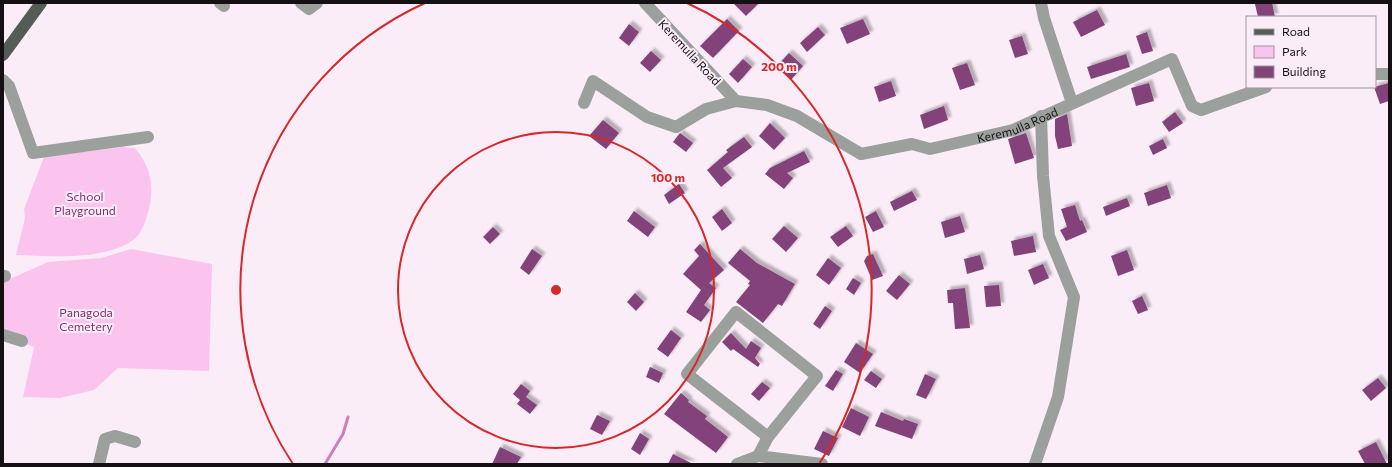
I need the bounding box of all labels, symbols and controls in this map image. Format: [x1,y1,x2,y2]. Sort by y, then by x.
street label: Keremulla Road [656,16,724,88]
legend [1246,16,1376,88]
text: Road [1282,24,1310,38]
text: Park [1282,44,1308,58]
text: 200 m [761,59,797,73]
text: Building [1282,64,1326,78]
street label: Keremulla Road [975,104,1060,145]
text: 100 m [651,170,685,184]
park label: School Playground [54,189,116,217]
centre of rings [549,283,563,297]
park label: Panagoda Cemetery [59,305,113,333]

